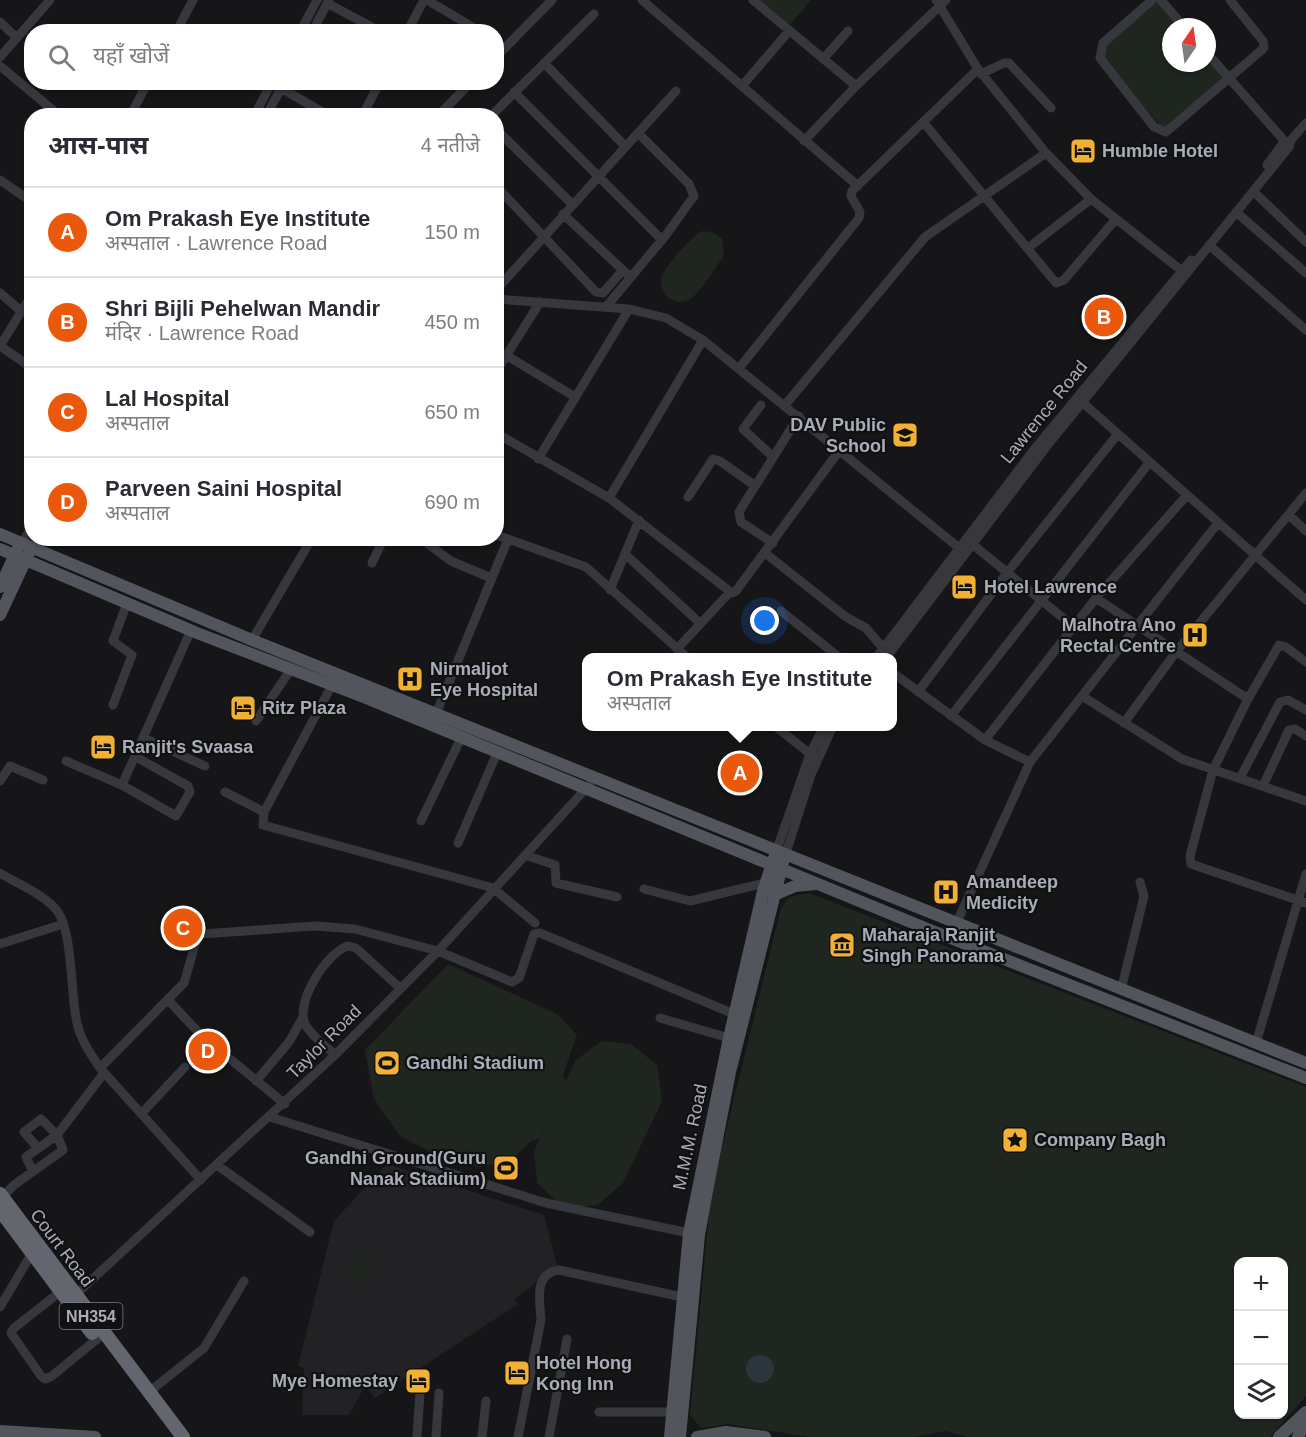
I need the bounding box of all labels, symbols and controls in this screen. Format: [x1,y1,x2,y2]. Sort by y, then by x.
north arrow [1162,18,1216,72]
search box [24,24,504,90]
icon: search [45,41,78,74]
text: यहाँ खोजें [93,43,169,68]
text: आस-पास [48,130,148,160]
text: 4 नतीजे [421,134,480,156]
hotel icon: Humble Hotel [1068,136,1098,166]
place label: Humble Hotel [1102,141,1218,161]
text: Om Prakash Eye Institute [105,206,370,231]
text: A [60,221,75,243]
text: 150 m [424,221,480,243]
text: अस्पताल · Lawrence Road [105,232,327,254]
pin: B [1084,294,1124,340]
text: Shri Bijli Pehelwan Mandir [105,296,380,321]
text: B [60,311,75,333]
text: 450 m [424,311,480,333]
text: मंदिर · Lawrence Road [105,322,299,344]
street label: Lawrence Road [997,357,1091,467]
text: Lal Hospital [105,386,230,411]
text: C [60,401,75,423]
text: 650 m [424,401,480,423]
text: अस्पताल [105,412,170,434]
place label: DAV Public School [790,415,886,456]
school or university icon: DAV Public School [890,420,920,450]
text: Parveen Saini Hospital [105,476,342,501]
text: D [60,491,75,513]
text: 690 m [424,491,480,513]
text: अस्पताल [105,502,170,524]
hotel icon: Hotel Lawrence [949,572,979,602]
place label: Hotel Lawrence [984,577,1117,597]
your location [750,606,779,635]
place label: Malhotra Ano Rectal Centre [1060,615,1176,656]
hospital icon: Malhotra Ano Rectal Centre [1180,620,1210,650]
popup [582,653,897,731]
place label: Nirmaljot Eye Hospital [430,659,538,700]
hospital icon: Nirmaljot Eye Hospital [395,664,425,694]
text: Om Prakash Eye Institute [607,666,872,691]
text: अस्पताल [607,692,671,714]
hotel icon: Ritz Plaza [228,693,258,723]
place label: Ritz Plaza [262,698,347,718]
hotel icon: Ranjit's Svaasa [88,732,118,762]
place label: Ranjit's Svaasa [122,737,254,757]
pin: A [720,750,760,796]
place label: Amandeep Medicity [966,872,1058,913]
hospital icon: Amandeep Medicity [931,877,961,907]
pin: C [164,906,202,950]
place label: Maharaja Ranjit Singh Panorama [862,925,1005,966]
museum icon: Maharaja Ranjit Singh Panorama [827,930,857,960]
street label: Taylor Road [283,1001,365,1083]
pin: D [188,1028,228,1074]
sports icon: Gandhi Stadium [372,1048,402,1078]
place label: Gandhi Stadium [406,1053,544,1073]
street label: M.M.M. Road [669,1082,711,1192]
place icon: Company Bagh [1000,1125,1030,1155]
place label: Company Bagh [1034,1130,1166,1150]
place label: Gandhi Ground(Guru Nanak Stadium) [305,1148,486,1189]
sports icon: Gandhi Ground(Guru Nanak Stadium) [491,1153,521,1183]
street label: Court Road [26,1205,98,1291]
map controls [1234,1257,1288,1419]
button: + [1234,1257,1288,1311]
road number: NH354 [60,1303,122,1329]
button: − [1234,1311,1288,1365]
place label: Hotel Hong Kong Inn [536,1353,632,1394]
hotel icon: Hotel Hong Kong Inn [502,1358,532,1388]
button: layers [1234,1365,1288,1419]
hotel icon: Mye Homestay [403,1366,433,1396]
place label: Mye Homestay [272,1371,398,1391]

